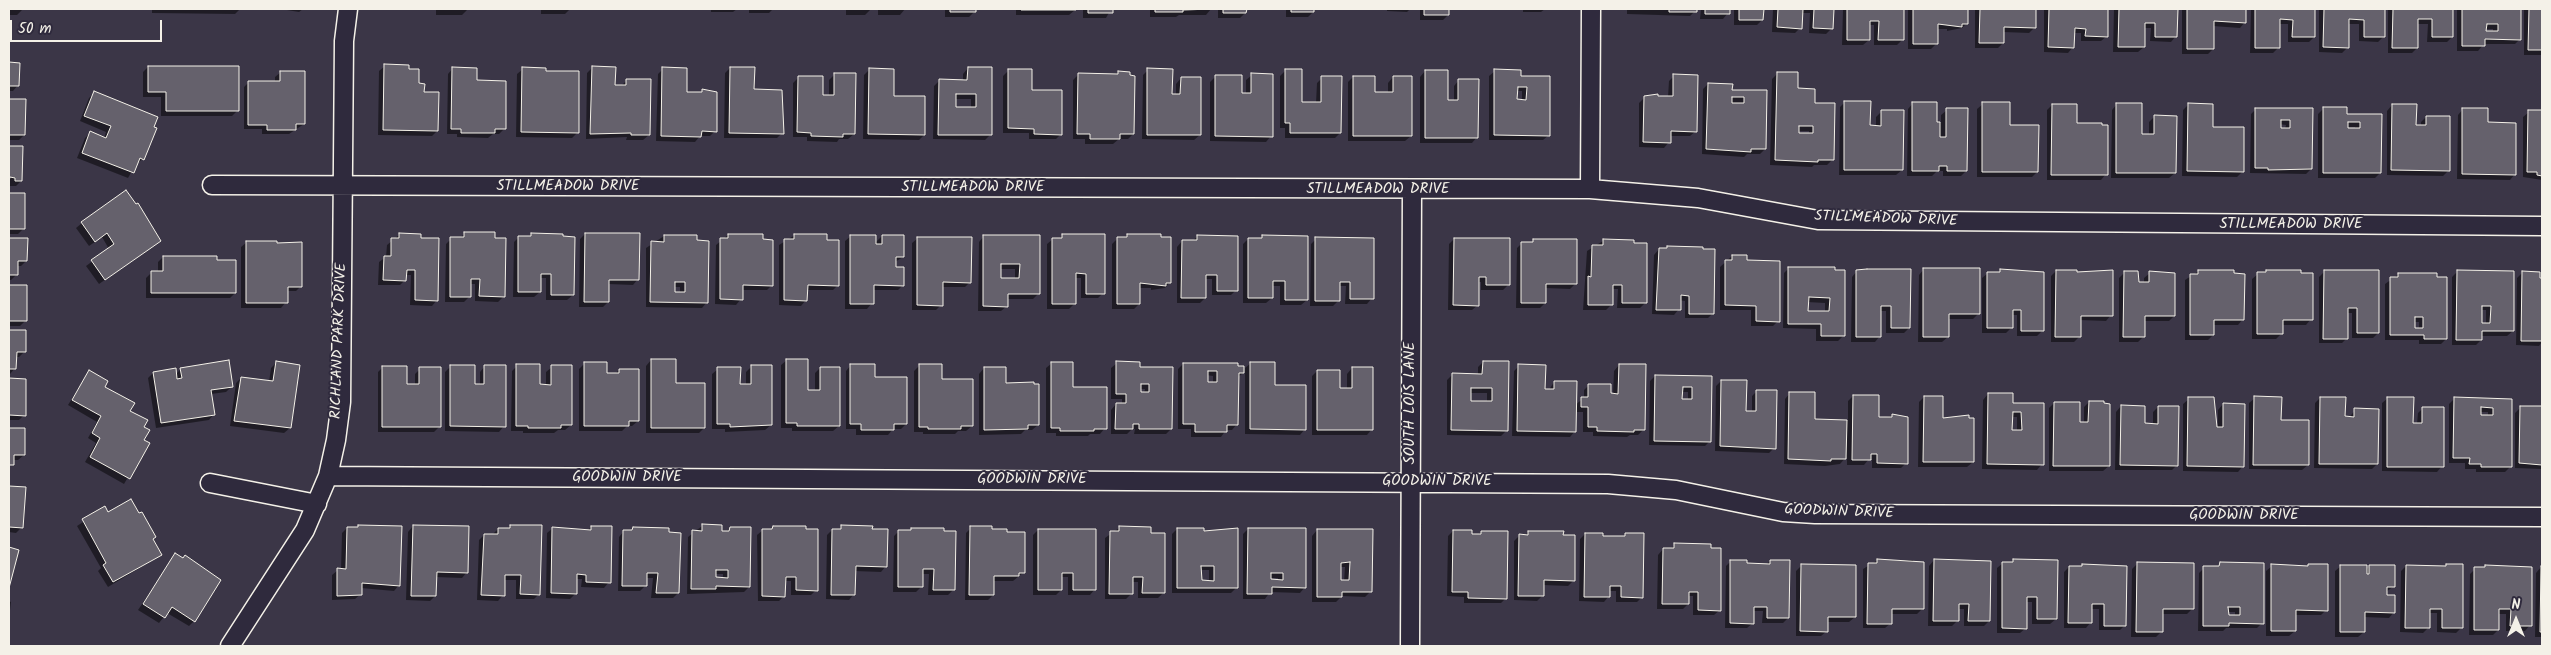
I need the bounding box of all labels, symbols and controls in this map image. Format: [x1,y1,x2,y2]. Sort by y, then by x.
scale bar [12,10,165,42]
text: 50 m [18,17,52,41]
street label: STILLMEADOW DRIVE [496,178,640,196]
street label: STILLMEADOW DRIVE [901,179,1045,197]
street label: STILLMEADOW DRIVE [1306,181,1450,199]
street label: STILLMEADOW DRIVE [1814,209,1958,231]
street label: STILLMEADOW DRIVE [2219,216,2363,234]
street label: RICHLAND PARK DRIVE [328,263,352,419]
street label: SOUTH LOIS LANE [1402,342,1420,464]
street label: GOODWIN DRIVE [572,469,682,487]
street label: GOODWIN DRIVE [977,471,1087,489]
street label: GOODWIN DRIVE [1382,473,1492,491]
street label: GOODWIN DRIVE [1784,502,1894,524]
street label: GOODWIN DRIVE [2189,507,2299,525]
text: N [2512,594,2520,616]
north arrow [2491,595,2541,645]

